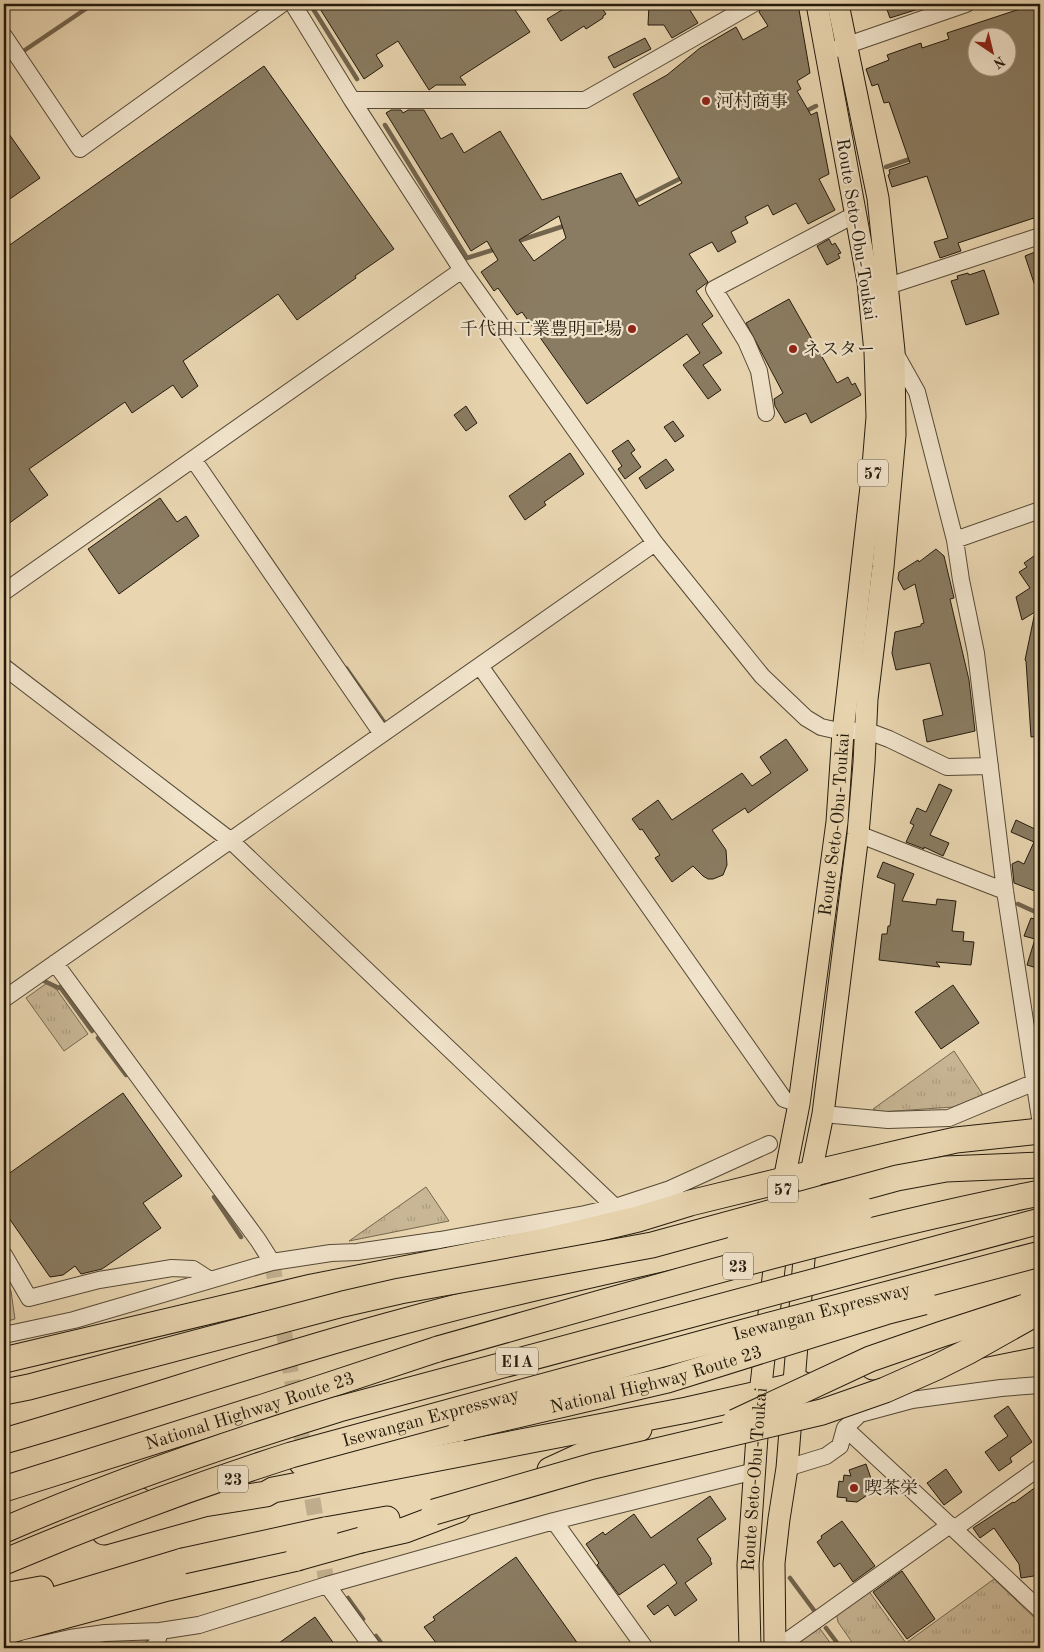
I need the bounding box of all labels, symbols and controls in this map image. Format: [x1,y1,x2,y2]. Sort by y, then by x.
north arrow [966,28,1016,78]
text: N [990,53,1007,71]
place label: 河村商事 [716,91,788,111]
marker: 河村商事 [700,95,712,107]
street label: Route Seto-Obu-Toukai [833,137,879,321]
place label: 千代田工業豊明工場 [460,319,622,339]
marker: 千代田工業豊明工場 [626,323,638,335]
place label: ネスター [803,340,875,359]
marker: ネスター [787,343,799,355]
road number: 57 [858,459,888,486]
street label: Route Seto-Obu-Toukai [816,732,853,917]
road number: 57 [768,1176,798,1202]
road number: 23 [723,1252,753,1280]
street label: Isewangan Expressway [731,1280,913,1344]
street label: National Highway Route 23 [548,1343,764,1417]
road number: E1A [496,1348,538,1374]
street label: National Highway Route 23 [143,1369,357,1454]
street label: Isewangan Expressway [340,1385,522,1451]
street label: Route Seto-Obu-Toukai [740,1386,771,1572]
road number: 23 [218,1466,248,1492]
place label: 喫茶栄 [864,1478,918,1498]
marker: 喫茶栄 [848,1482,860,1494]

